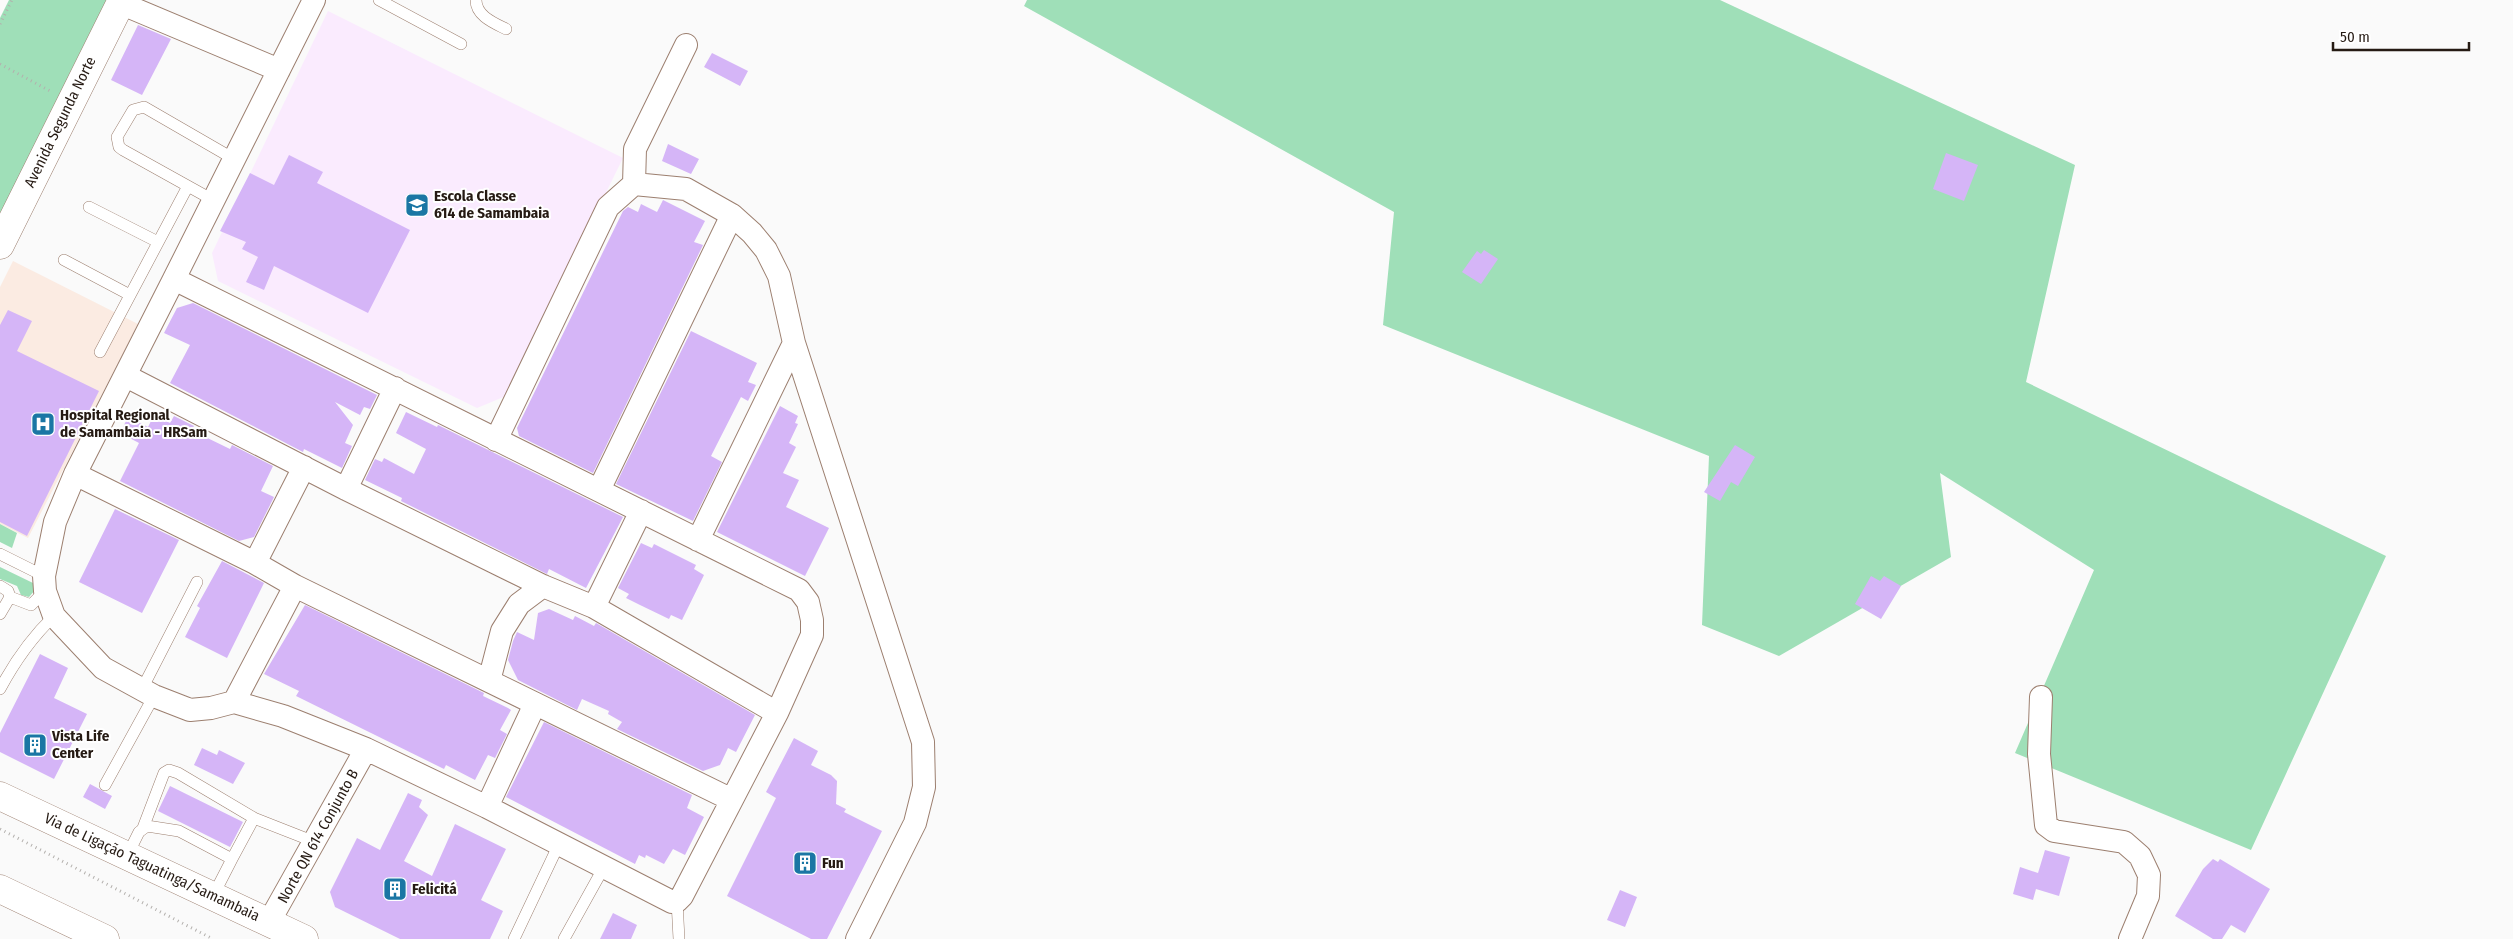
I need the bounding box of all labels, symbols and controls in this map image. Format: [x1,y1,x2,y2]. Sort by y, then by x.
scale bar [2333,20,2469,52]
text: 50 m [2340,28,2370,46]
street label: Avenida Segunda Norte [21,54,99,190]
place label: Escola Classe 614 de Samambaia [434,187,550,222]
school or university icon: Escola Classe 614 de Samambaia [404,192,430,218]
place label: Hospital Regional de Samambaia - HRSam [60,406,207,441]
hospital icon: Hospital Regional de Samambaia - HRSam [30,411,56,437]
place label: Vista Life Center [51,727,110,762]
building icon: Vista Life Center [22,732,48,758]
street label: Norte QN 614 Conjunto B [274,766,362,906]
street label: Via de Ligação Taguatinga/Samambaia [41,809,263,925]
building icon: Fun [792,850,818,876]
place label: Fun [822,854,844,872]
building icon: Felicitá [382,876,408,902]
place label: Felicitá [412,880,457,898]

